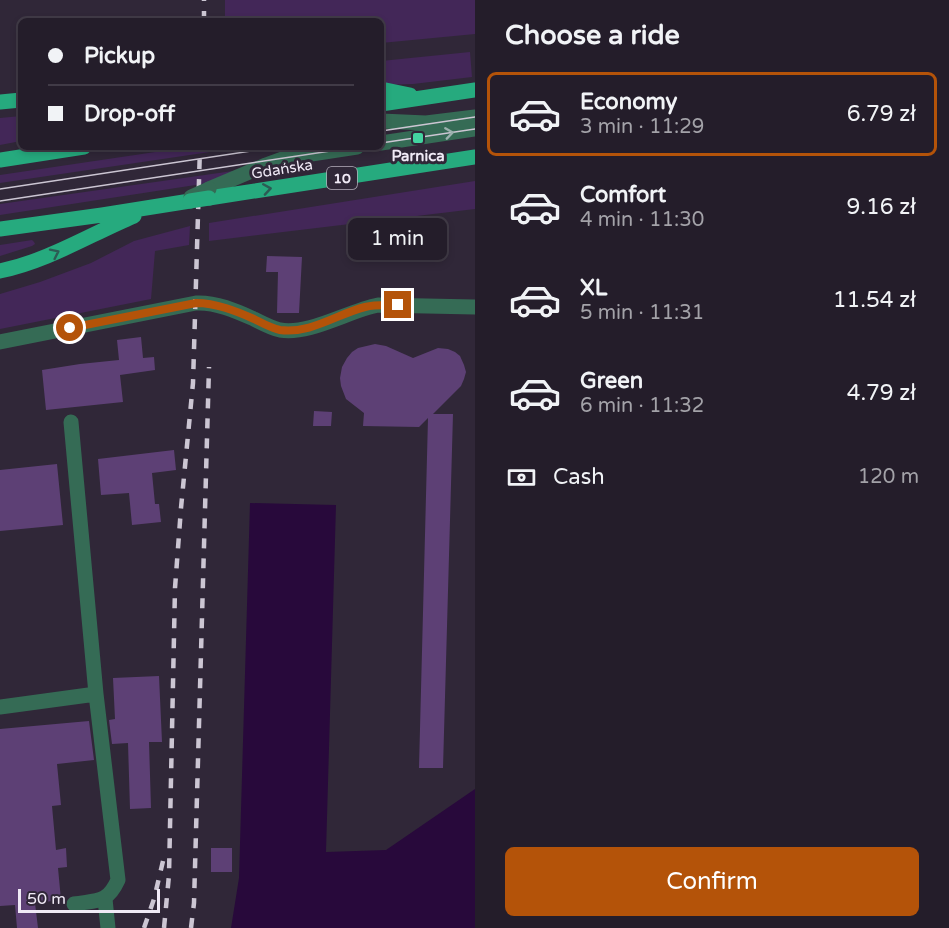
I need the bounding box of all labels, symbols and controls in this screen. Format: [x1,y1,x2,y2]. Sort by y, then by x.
text: Choose a ride [505,19,680,52]
text: Pickup [84,43,155,69]
icon: car [508,87,562,141]
text: Economy [580,89,677,115]
text: Drop-off [84,101,175,127]
text: 6.79 zł [847,101,916,127]
text: 3 min · 11:29 [580,115,704,139]
one-way arrow [444,128,453,140]
marker: Parnica [411,131,425,145]
place label: Parnica [391,147,445,165]
street label: Gdańska [250,155,314,183]
road number: 10 [327,167,357,189]
icon: car [508,180,562,234]
text: Comfort [580,182,666,208]
one-way arrow [262,183,272,196]
text: 9.16 zł [846,194,916,220]
text: 4 min · 11:30 [580,208,704,232]
callout: 1 min [348,218,448,260]
text: 1 min [371,227,424,251]
one-way arrow [49,248,60,260]
icon: car [508,273,562,327]
text: XL [580,275,607,301]
text: 11.54 zł [833,287,916,313]
route end [384,291,411,318]
text: 5 min · 11:31 [580,301,704,325]
route start [56,314,83,341]
icon: car [508,366,562,420]
text: Green [580,368,643,394]
text: 4.79 zł [847,380,916,406]
text: 6 min · 11:32 [580,394,704,418]
icon: cash [505,461,538,494]
text: Cash [553,464,605,490]
text: 120 m [858,465,919,489]
button: Confirm [505,847,919,916]
scale bar [18,886,160,914]
text: 50 m [27,889,66,909]

